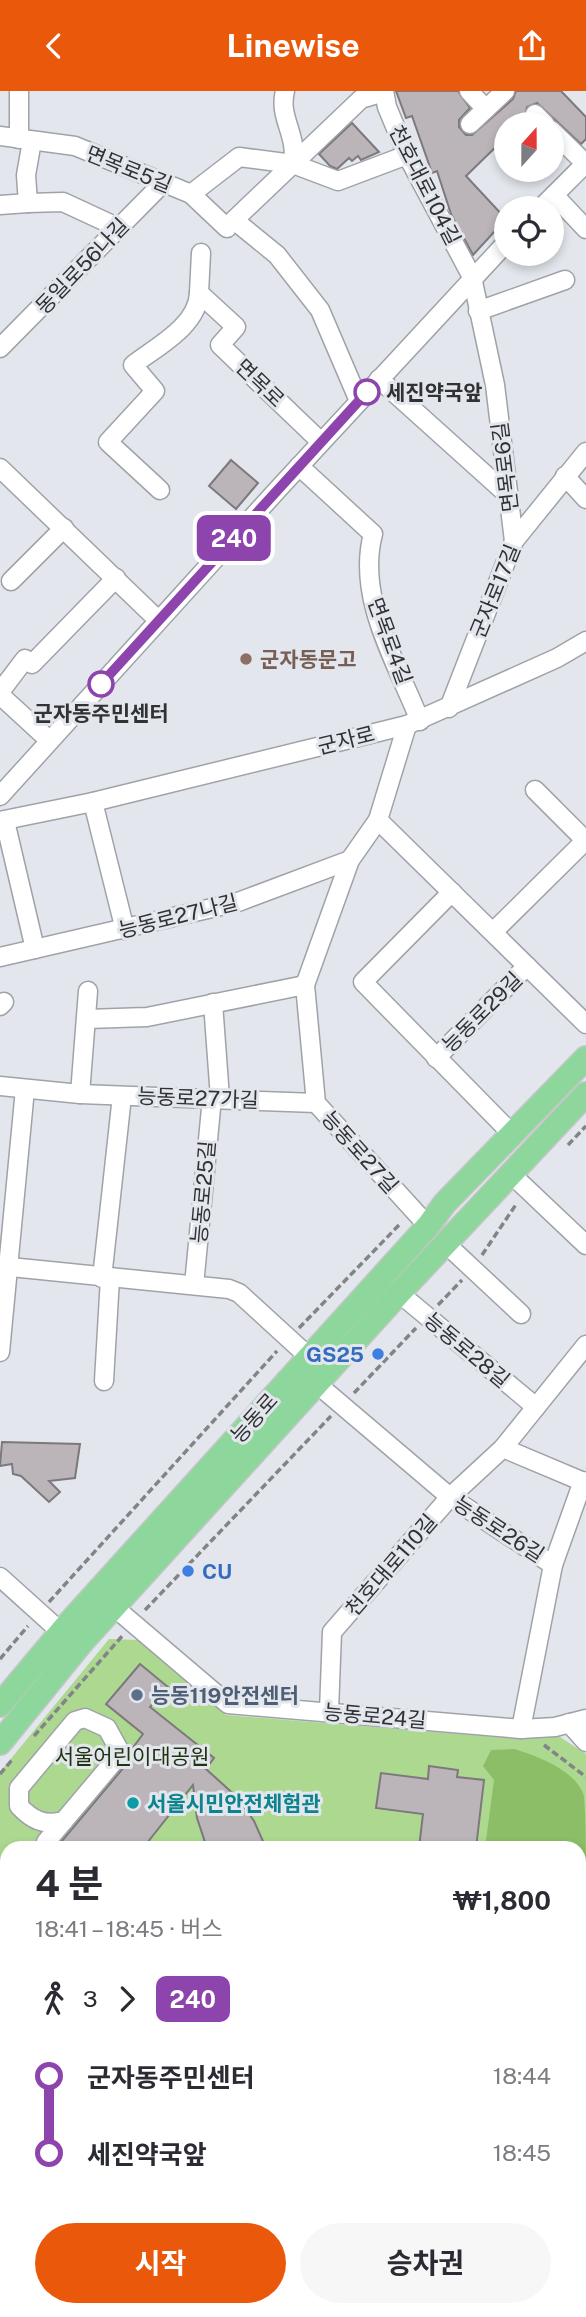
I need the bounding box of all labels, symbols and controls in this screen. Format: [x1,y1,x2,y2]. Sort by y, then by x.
icon: back [35,27,73,65]
text: Linewise [226,27,360,64]
icon: share [513,27,551,65]
north arrow [494,112,564,182]
map controls [494,112,564,266]
street label: 천호대로104길 [384,121,466,249]
street label: 면목로5길 [82,140,176,198]
button: locate [494,196,564,266]
street label: 동일로56나길 [30,213,134,319]
street label: 면목로 [230,354,290,412]
marker: 세진약국앞 [354,379,380,405]
place label: 세진약국앞 [386,380,483,405]
street label: 면목로6길 [487,421,523,513]
line badge: 240 [194,515,274,561]
text: 240 [211,524,257,552]
street label: 군자로17길 [465,541,525,641]
street label: 면목로4길 [363,594,417,688]
place label: 군자동문고 [260,647,357,672]
marker: 군자동문고 [238,651,254,667]
marker: 군자동주민센터 [88,671,114,697]
place label: 군자동주민센터 [33,701,169,726]
street label: 군자로 [315,721,377,759]
street label: 능동로27나길 [116,889,240,943]
street label: 능동로29길 [437,967,527,1057]
street label: 능동로27가길 [137,1083,259,1113]
street label: 능동로27길 [316,1106,404,1198]
street label: 능동로25길 [186,1139,220,1245]
street label: 능동로28길 [419,1307,515,1393]
place label: GS25 [306,1342,364,1367]
marker: GS25 [370,1346,386,1362]
street label: 능동로 [225,1388,283,1448]
street label: 능동로26길 [449,1491,549,1567]
street label: 천호대로110길 [340,1509,442,1621]
place label: CU [202,1559,232,1584]
marker: CU [180,1563,196,1579]
place label: 능동119안전센터 [151,1683,299,1708]
marker: 능동119안전센터 [129,1687,145,1703]
street label: 능동로24길 [323,1699,427,1733]
park label: 서울어린이대공원 [55,1744,209,1769]
place label: 서울시민안전체험관 [147,1791,321,1816]
marker: 서울시민안전체험관 [125,1795,141,1811]
text: 4 분 [35,1861,103,1906]
text: ₩1,800 [453,1885,551,1916]
text: 18:41 – 18:45 · 버스 [35,1915,223,1942]
icon: walk [35,1980,73,2018]
icon: forward [108,1980,146,2018]
text: 3 [83,1985,98,2012]
text: 240 [170,1985,216,2013]
text: 군자동주민센터 [87,2062,254,2093]
text: 18:44 [493,2062,551,2089]
text: 세진약국앞 [87,2139,207,2170]
text: 18:45 [493,2139,551,2166]
button: 시작 [35,2223,286,2303]
button: 승차권 [300,2223,551,2303]

